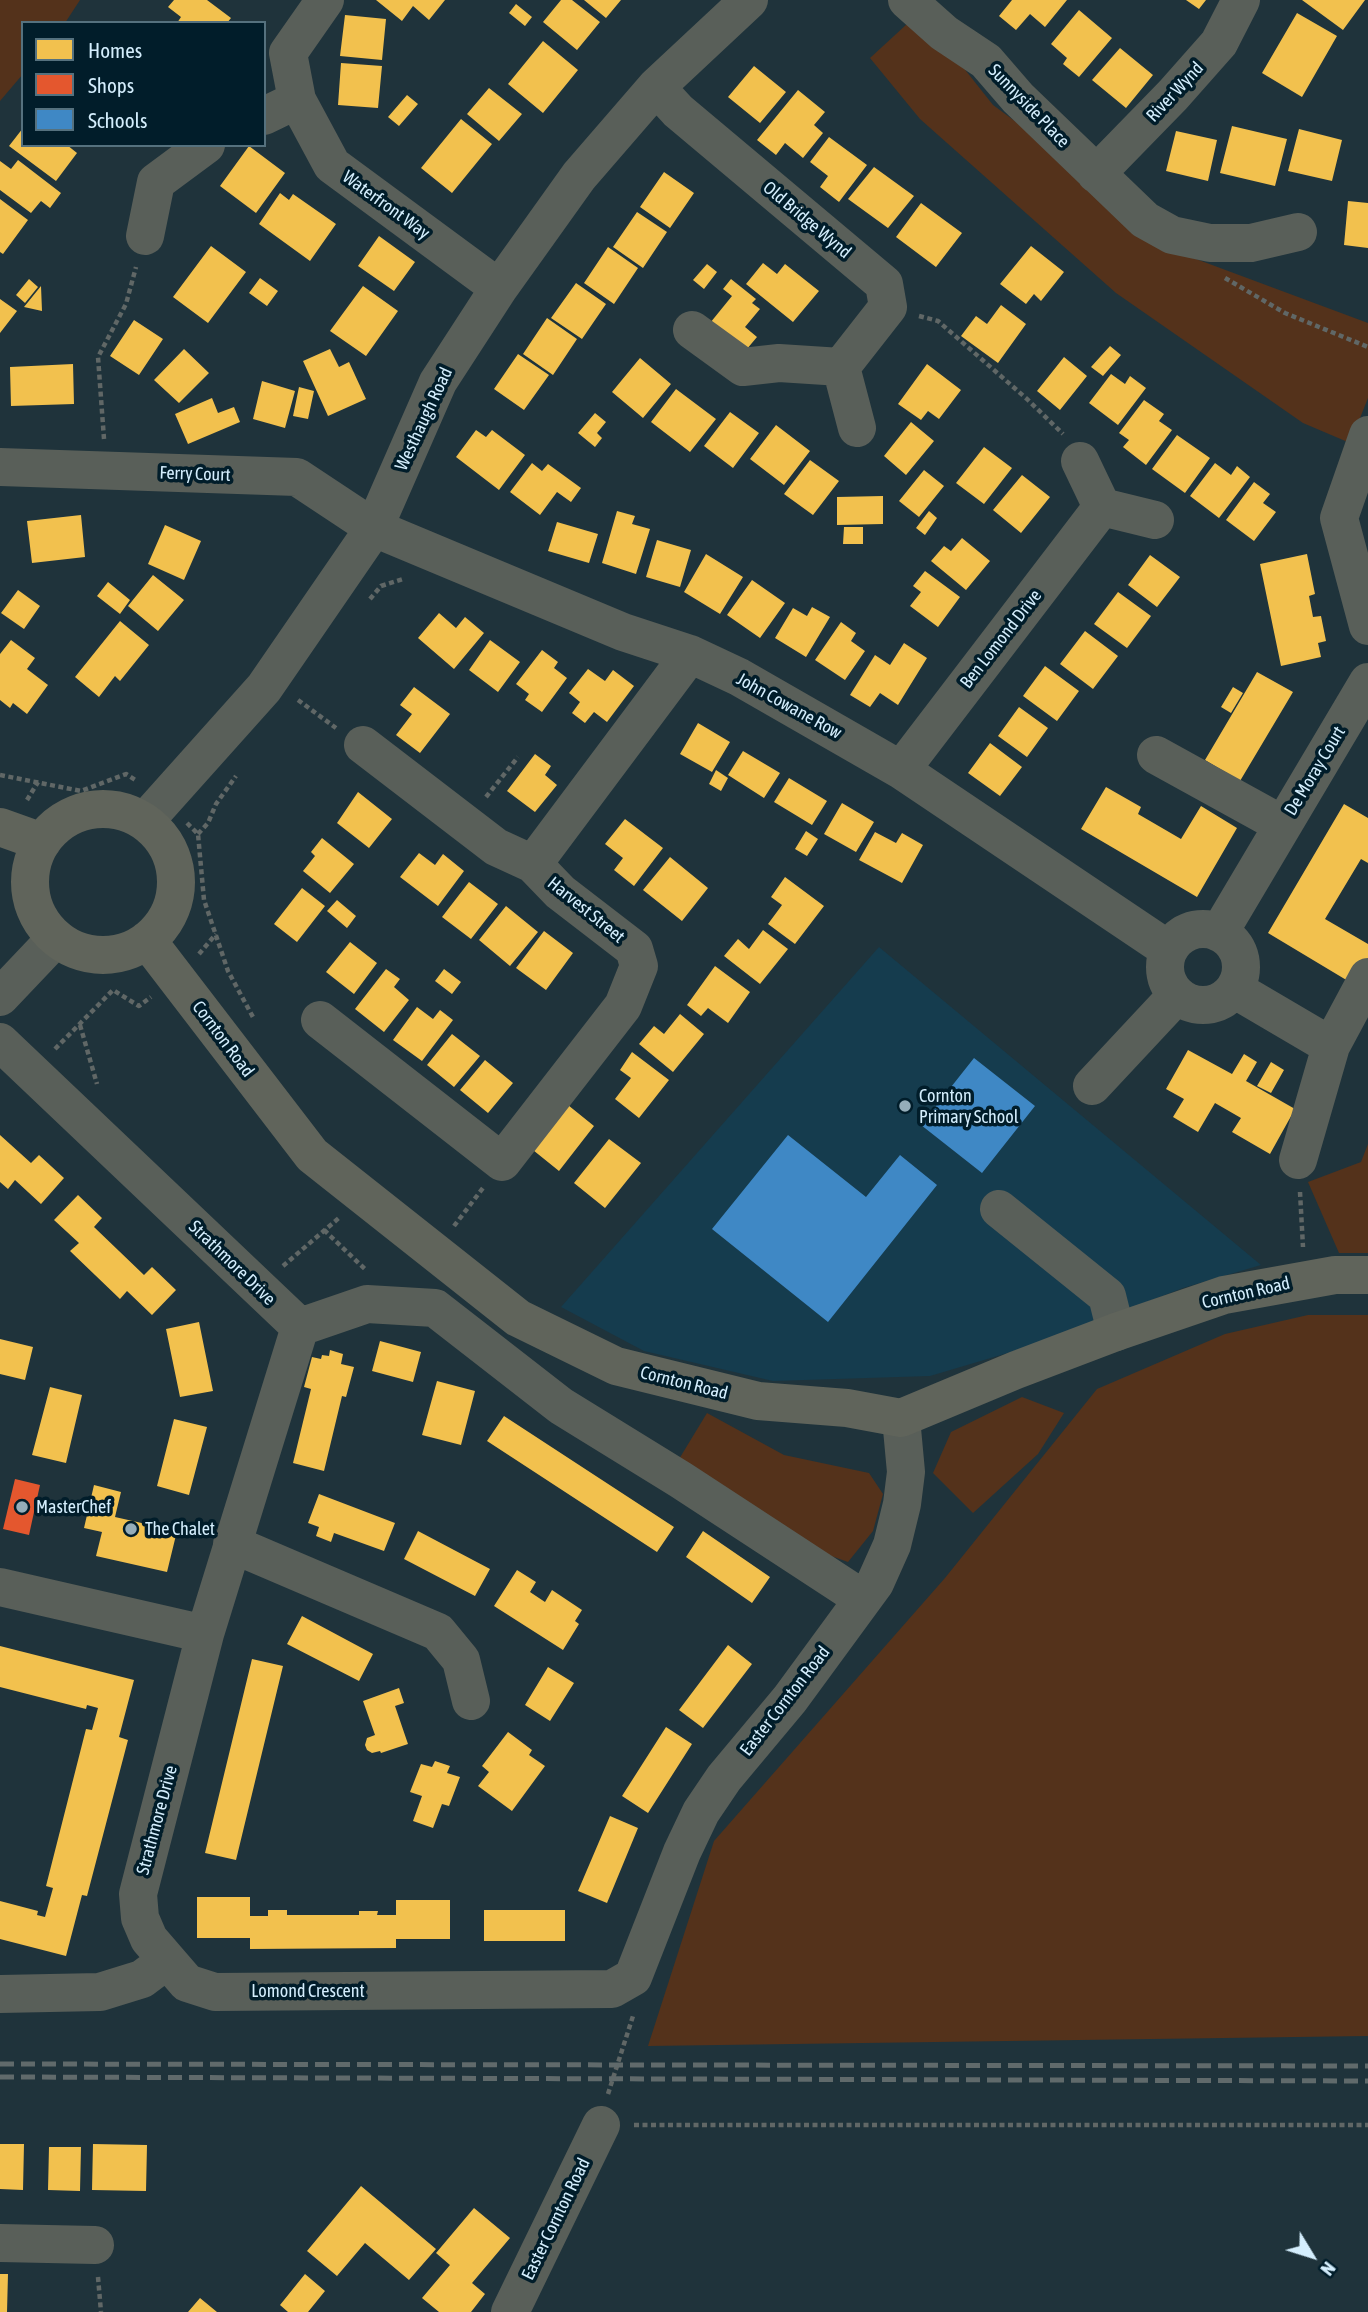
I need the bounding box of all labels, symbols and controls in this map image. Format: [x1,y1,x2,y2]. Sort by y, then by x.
legend [21,21,266,147]
text: Homes [88,38,142,62]
street label: River Wynd [1142,58,1208,126]
street label: Sunnyside Place [984,60,1074,152]
text: Shops [88,73,134,97]
text: Schools [88,108,148,132]
street label: Waterfront Way [338,166,434,244]
street label: Old Bridge Wynd [759,177,855,263]
street label: Westhaugh Road [391,364,457,474]
street label: Ferry Court [159,462,231,486]
street label: Ben Lomond Drive [956,585,1046,693]
street label: John Cowane Row [733,668,845,744]
street label: De Moray Court [1280,723,1350,819]
street label: Harvest Street [543,872,629,948]
street label: Cornton Road [187,997,259,1081]
place label: Cornton Primary School [919,1085,1018,1128]
marker: Cornton Primary School [897,1098,913,1114]
street label: Strathmore Drive [184,1216,280,1310]
street label: Cornton Road [1200,1272,1292,1314]
street label: Cornton Road [638,1362,730,1404]
place label: MasterChef [36,1496,111,1518]
marker: MasterChef [14,1499,30,1515]
place label: The Chalet [145,1518,215,1540]
marker: The Chalet [123,1521,139,1537]
street label: Easter Cornton Road [736,1642,834,1760]
street label: Strathmore Drive [132,1763,182,1877]
street label: Lomond Crescent [251,1980,365,2002]
street label: Easter Cornton Road [517,2155,595,2283]
north arrow [1277,2221,1347,2291]
text: N [1316,2258,1341,2280]

